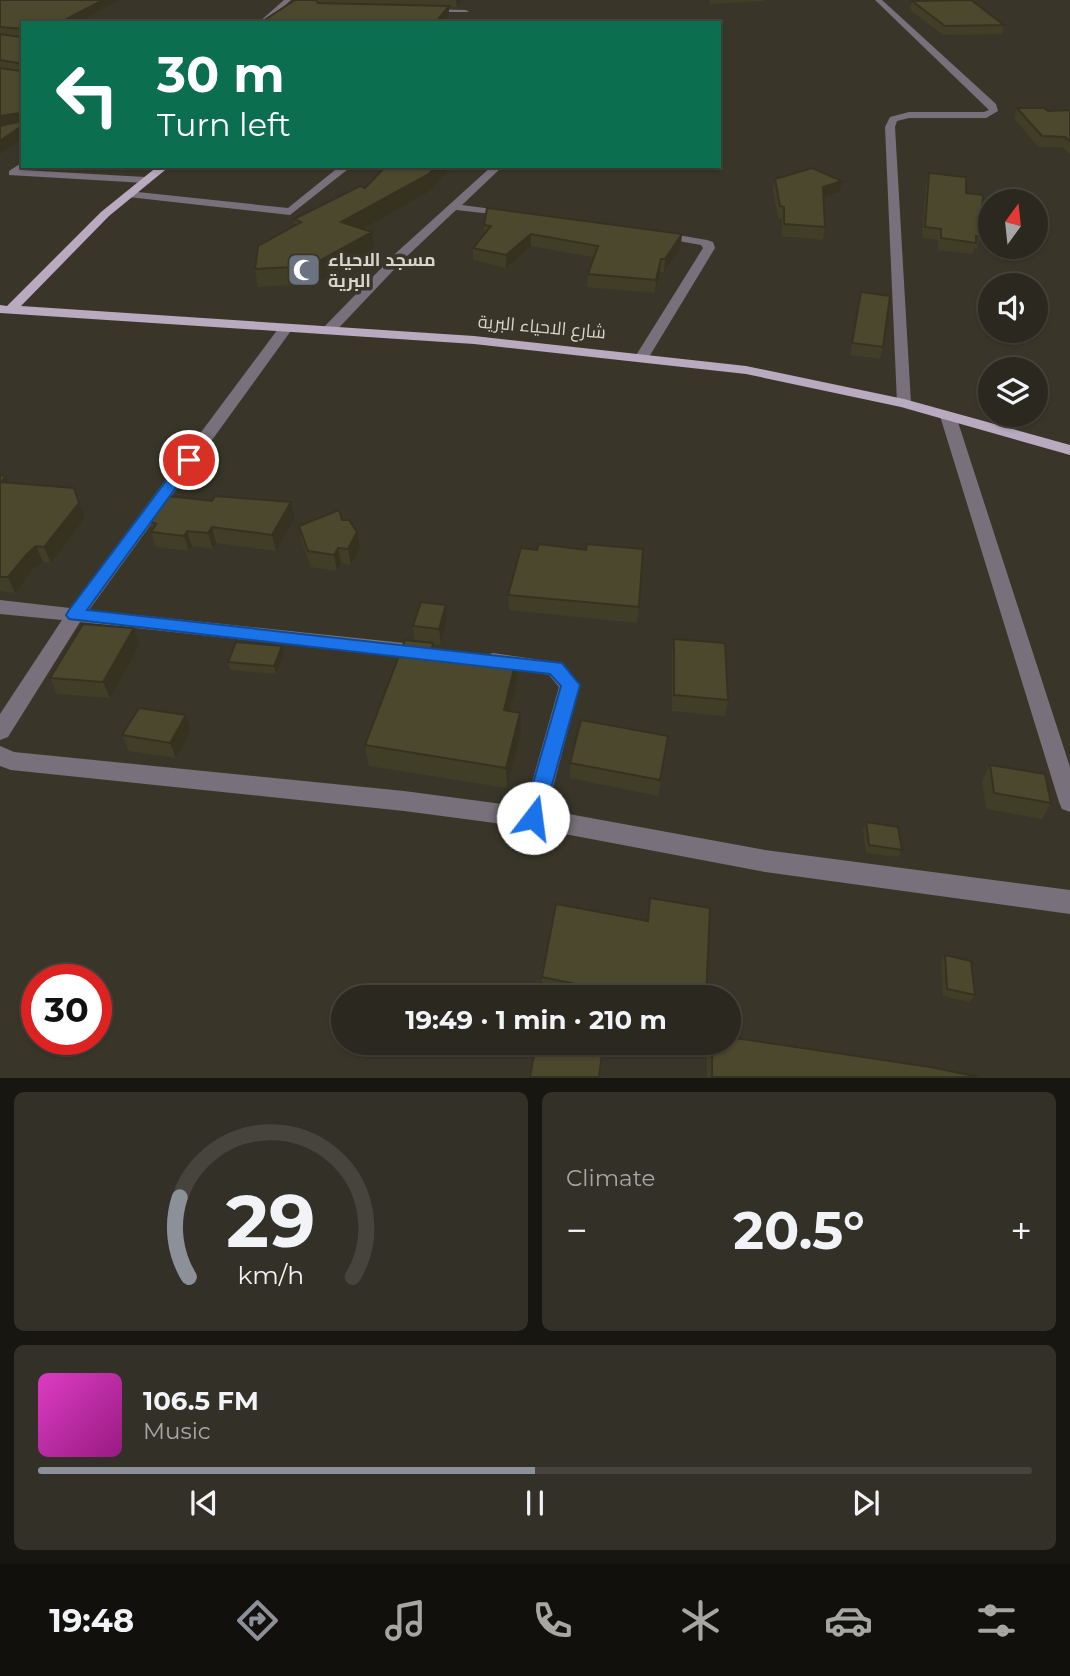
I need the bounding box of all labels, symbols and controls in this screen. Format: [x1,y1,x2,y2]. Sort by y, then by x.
text: 30 m [157,45,285,104]
icon: left [42,49,133,140]
text: Turn left [157,105,291,144]
north arrow [978,189,1048,259]
map controls [978,189,1048,427]
place label: مسجد الاحياء البرية [328,249,436,292]
mosque icon: مسجد الاحياء البرية [285,251,323,289]
button: sound [978,273,1048,343]
street label: شارع الاحياء البرية [477,310,607,345]
button: layers [978,357,1048,427]
pin [159,430,219,490]
icon: arrive [170,441,208,479]
position arrow [496,781,570,855]
speed limit sign: 30 [21,964,112,1055]
text: 19:49 · 1 min · 210 m [405,1004,667,1036]
text: Climate [566,1164,655,1192]
text: 29 [226,1178,316,1266]
text: 20.5° [733,1199,865,1262]
text: − [566,1207,588,1254]
text: + [1010,1207,1032,1254]
text: km/h [238,1260,304,1290]
text: 106.5 FM [143,1385,259,1417]
text: Music [143,1417,211,1445]
icon: previous [185,1484,223,1522]
icon: pause [516,1484,554,1522]
icon: next [847,1484,885,1522]
icon: directions [233,1596,282,1645]
icon: music [381,1596,430,1645]
icon: phone [528,1596,577,1645]
icon: climate [676,1596,725,1645]
icon: car [824,1596,873,1645]
icon: filters [972,1596,1021,1645]
text: 19:48 [49,1601,134,1640]

